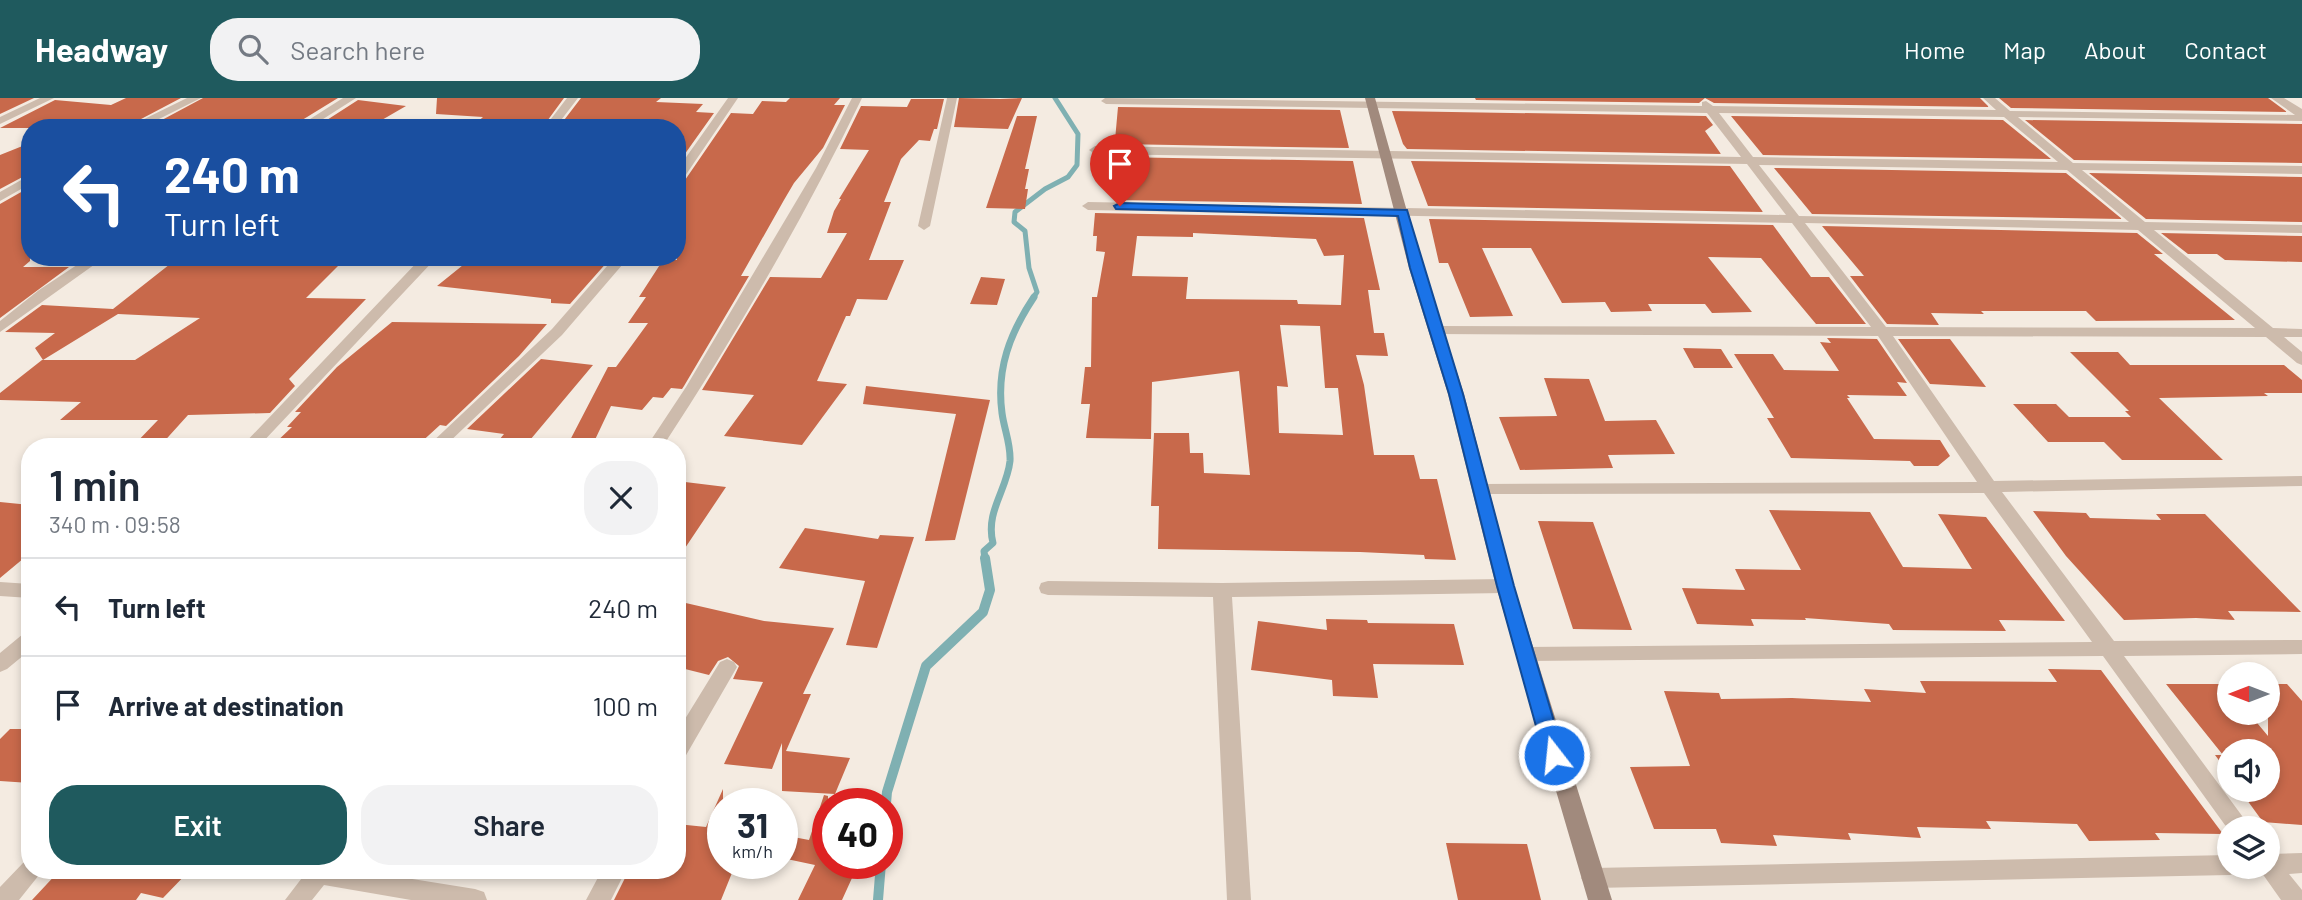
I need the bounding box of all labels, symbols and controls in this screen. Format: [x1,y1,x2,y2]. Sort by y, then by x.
search box [210,18,700,81]
text: Headway [35,29,168,69]
icon: search [234,30,272,68]
text: Search here [290,34,425,65]
text: Home [1904,35,1965,64]
text: Map [2003,35,2046,64]
text: About [2084,35,2146,64]
text: Contact [2184,35,2267,64]
pin [1090,134,1150,206]
text: 240 m [164,144,300,203]
icon: arrive [1101,145,1139,183]
icon: left [49,147,140,238]
text: Turn left [164,204,281,242]
text: 1 min [49,459,141,509]
button: close [584,461,658,535]
text: 340 m · 09:58 [49,510,181,538]
icon: left [49,588,87,626]
text: Turn left [108,592,206,623]
text: 240 m [588,592,658,623]
north arrow [2217,662,2280,724]
map controls [2217,662,2280,879]
icon: arrive [49,686,87,724]
text: Arrive at destination [108,690,344,721]
text: 100 m [593,690,658,721]
position arrow [1517,718,1591,792]
button: sound [2217,739,2280,802]
button: Exit [49,785,347,865]
button: Share [361,785,658,865]
speed limit sign: 40 [812,788,903,879]
text: 31 [737,803,768,845]
button: layers [2217,816,2280,879]
text: km/h [732,840,773,862]

